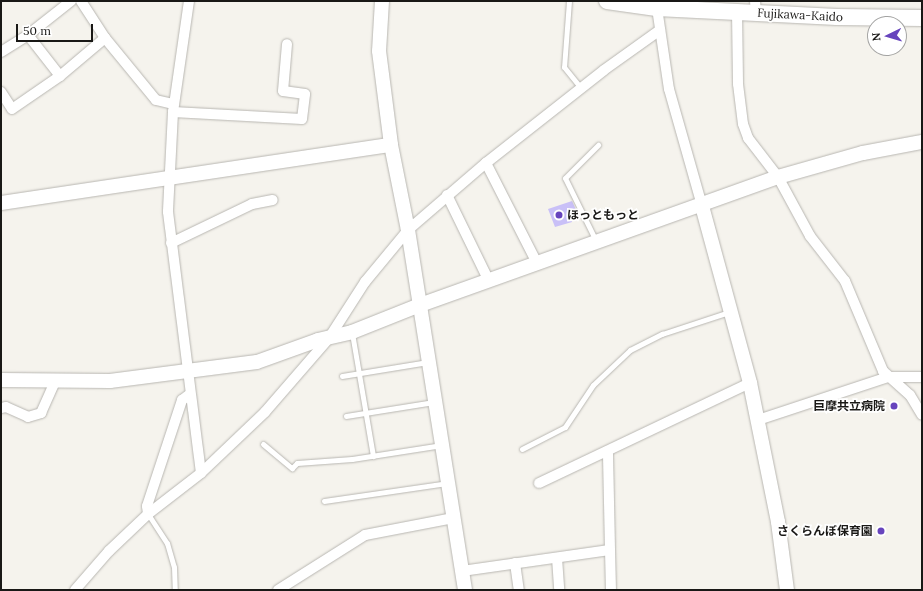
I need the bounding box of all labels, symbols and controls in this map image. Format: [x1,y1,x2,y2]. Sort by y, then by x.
street label: Fujikawa-Kaido [757,6,843,24]
scale bar [18,16,95,42]
north arrow [867,16,907,56]
text: 50 m [23,23,51,38]
text: N [869,32,883,42]
place label: ほっともっと [567,208,639,222]
marker: ほっともっと [554,210,564,220]
place label: 巨摩共立病院 [813,399,885,413]
marker: 巨摩共立病院 [888,400,900,412]
place label: さくらんぼ保育園 [777,524,873,538]
marker: さくらんぼ保育園 [876,526,886,536]

